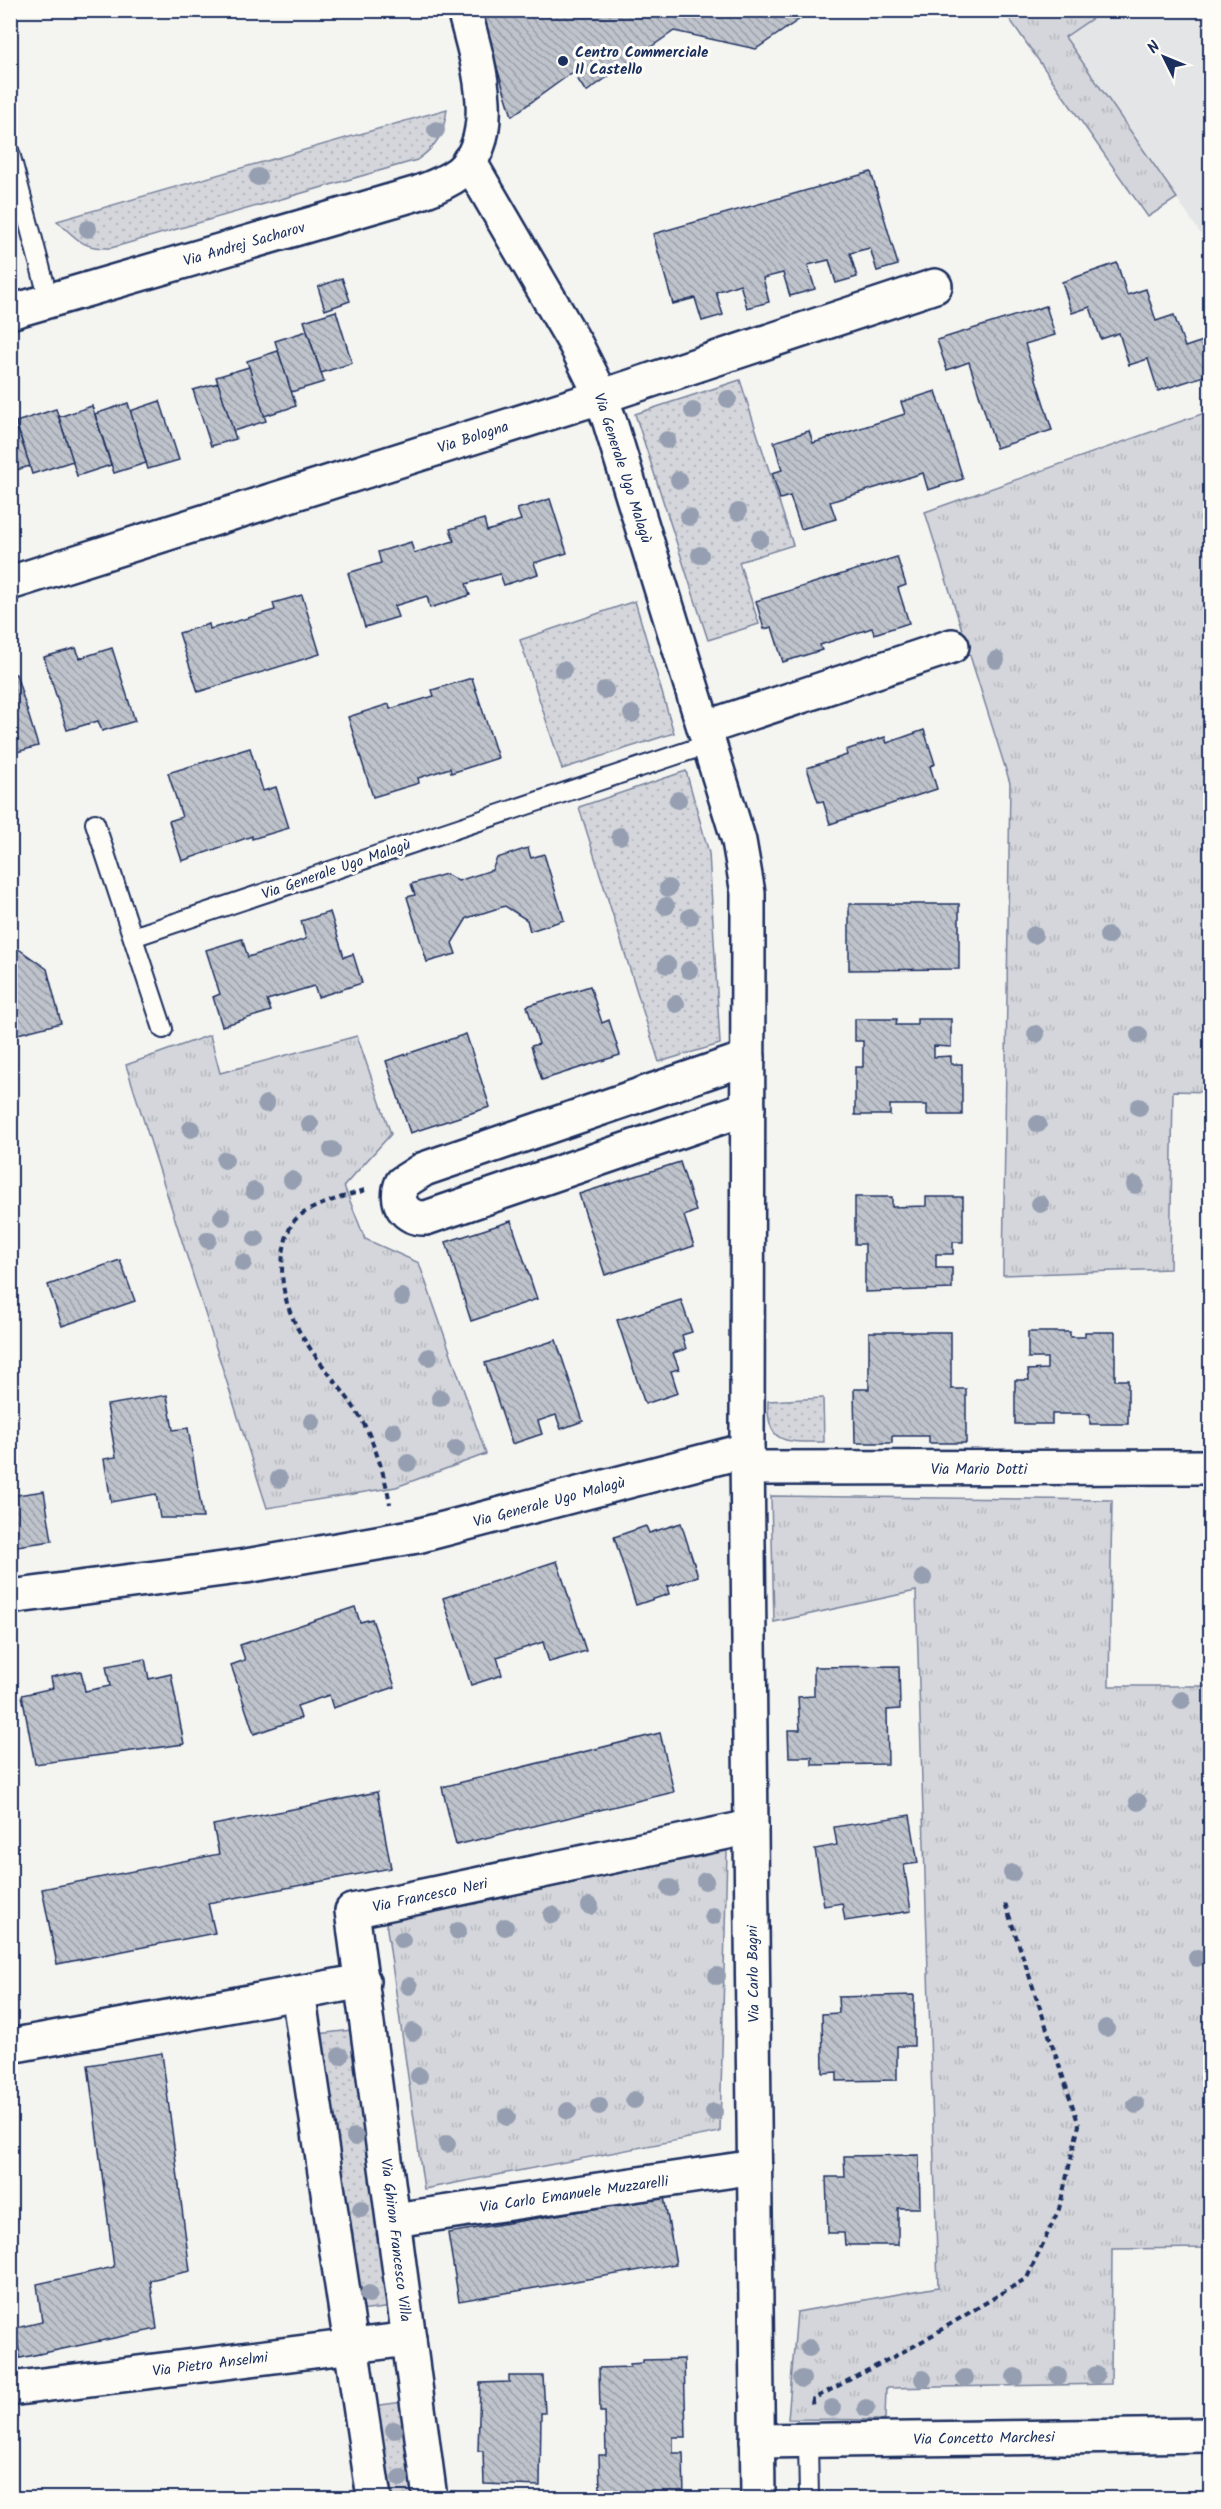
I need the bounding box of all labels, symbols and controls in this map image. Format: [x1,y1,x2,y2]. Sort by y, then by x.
north arrow [1134,27,1194,87]
text: N [1142,36,1167,60]
place label: Centro Commerciale Il Castello [575,41,709,82]
marker: Centro Commerciale Il Castello [556,54,570,68]
street label: Via Andrej Sacharov [181,216,309,274]
street label: Via Generale Ugo Malagù [586,390,658,546]
street label: Via Bologna [435,415,512,461]
street label: Via Generale Ugo Malagù [258,833,414,907]
street label: Via Mario Dotti [931,1458,1029,1482]
street label: Via Generale Ugo Malagù [471,1471,628,1535]
street label: Via Francesco Neri [370,1872,491,1920]
street label: Via Carlo Bagni [741,1924,767,2023]
street label: Via Ghiron Francesco Villa [373,2157,417,2323]
street label: Via Carlo Emanuele Muzzarelli [478,2170,671,2220]
street label: Via Pietro Anselmi [151,2346,271,2384]
street label: Via Concetto Marchesi [913,2426,1056,2452]

